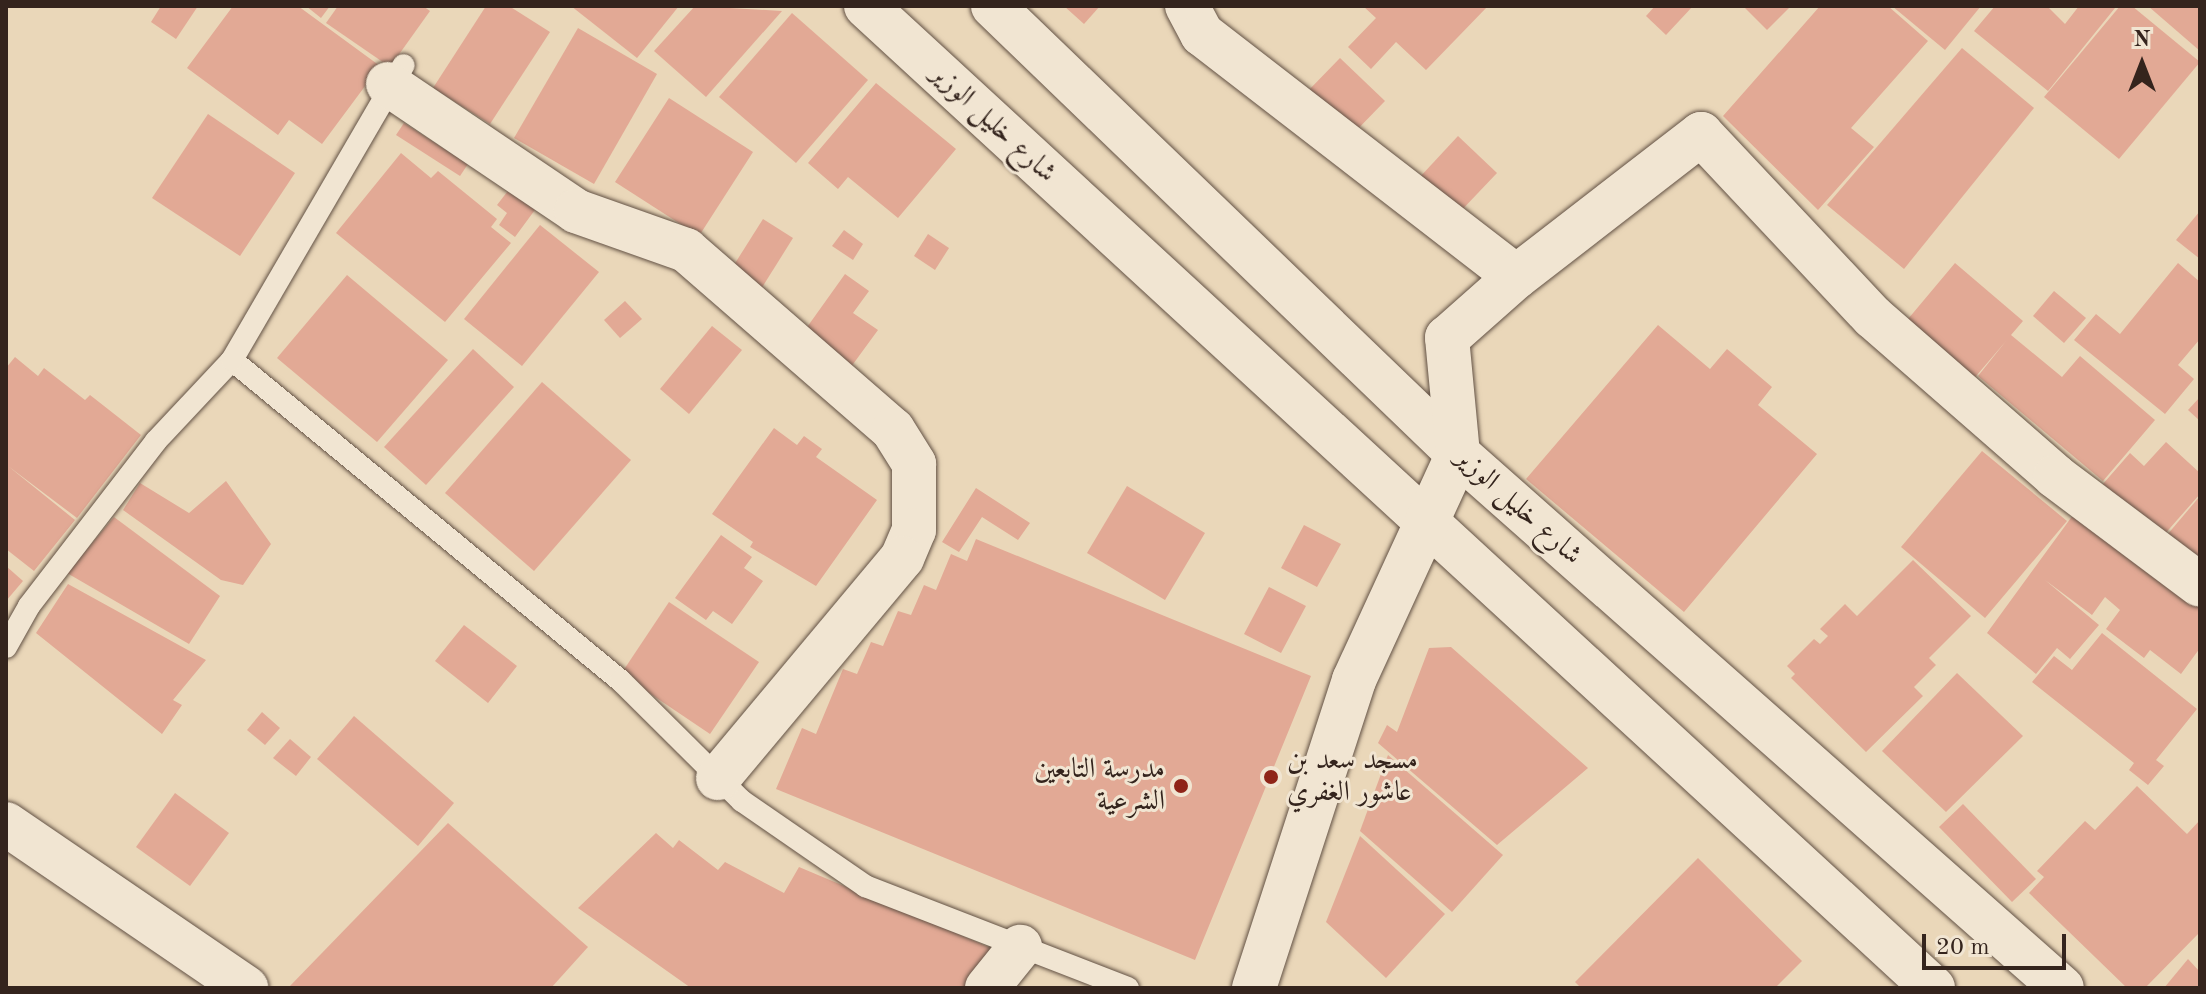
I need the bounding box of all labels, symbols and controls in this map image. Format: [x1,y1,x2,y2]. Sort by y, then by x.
north arrow [2102,24,2182,104]
text: N [2134,29,2150,51]
street label: شارع خليل الوزير [923,57,1063,191]
street label: شارع خليل الوزير [1448,441,1588,573]
place label: مسجد سعد بن عاشور الغفري [1287,744,1418,810]
place label: مدرسة التابعين الشرعية [1034,753,1165,819]
marker: مسجد سعد بن عاشور الغفري [1262,768,1280,786]
marker: مدرسة التابعين الشرعية [1172,777,1190,795]
scale bar [1926,918,2070,968]
text: 20 m [1936,936,1990,960]

